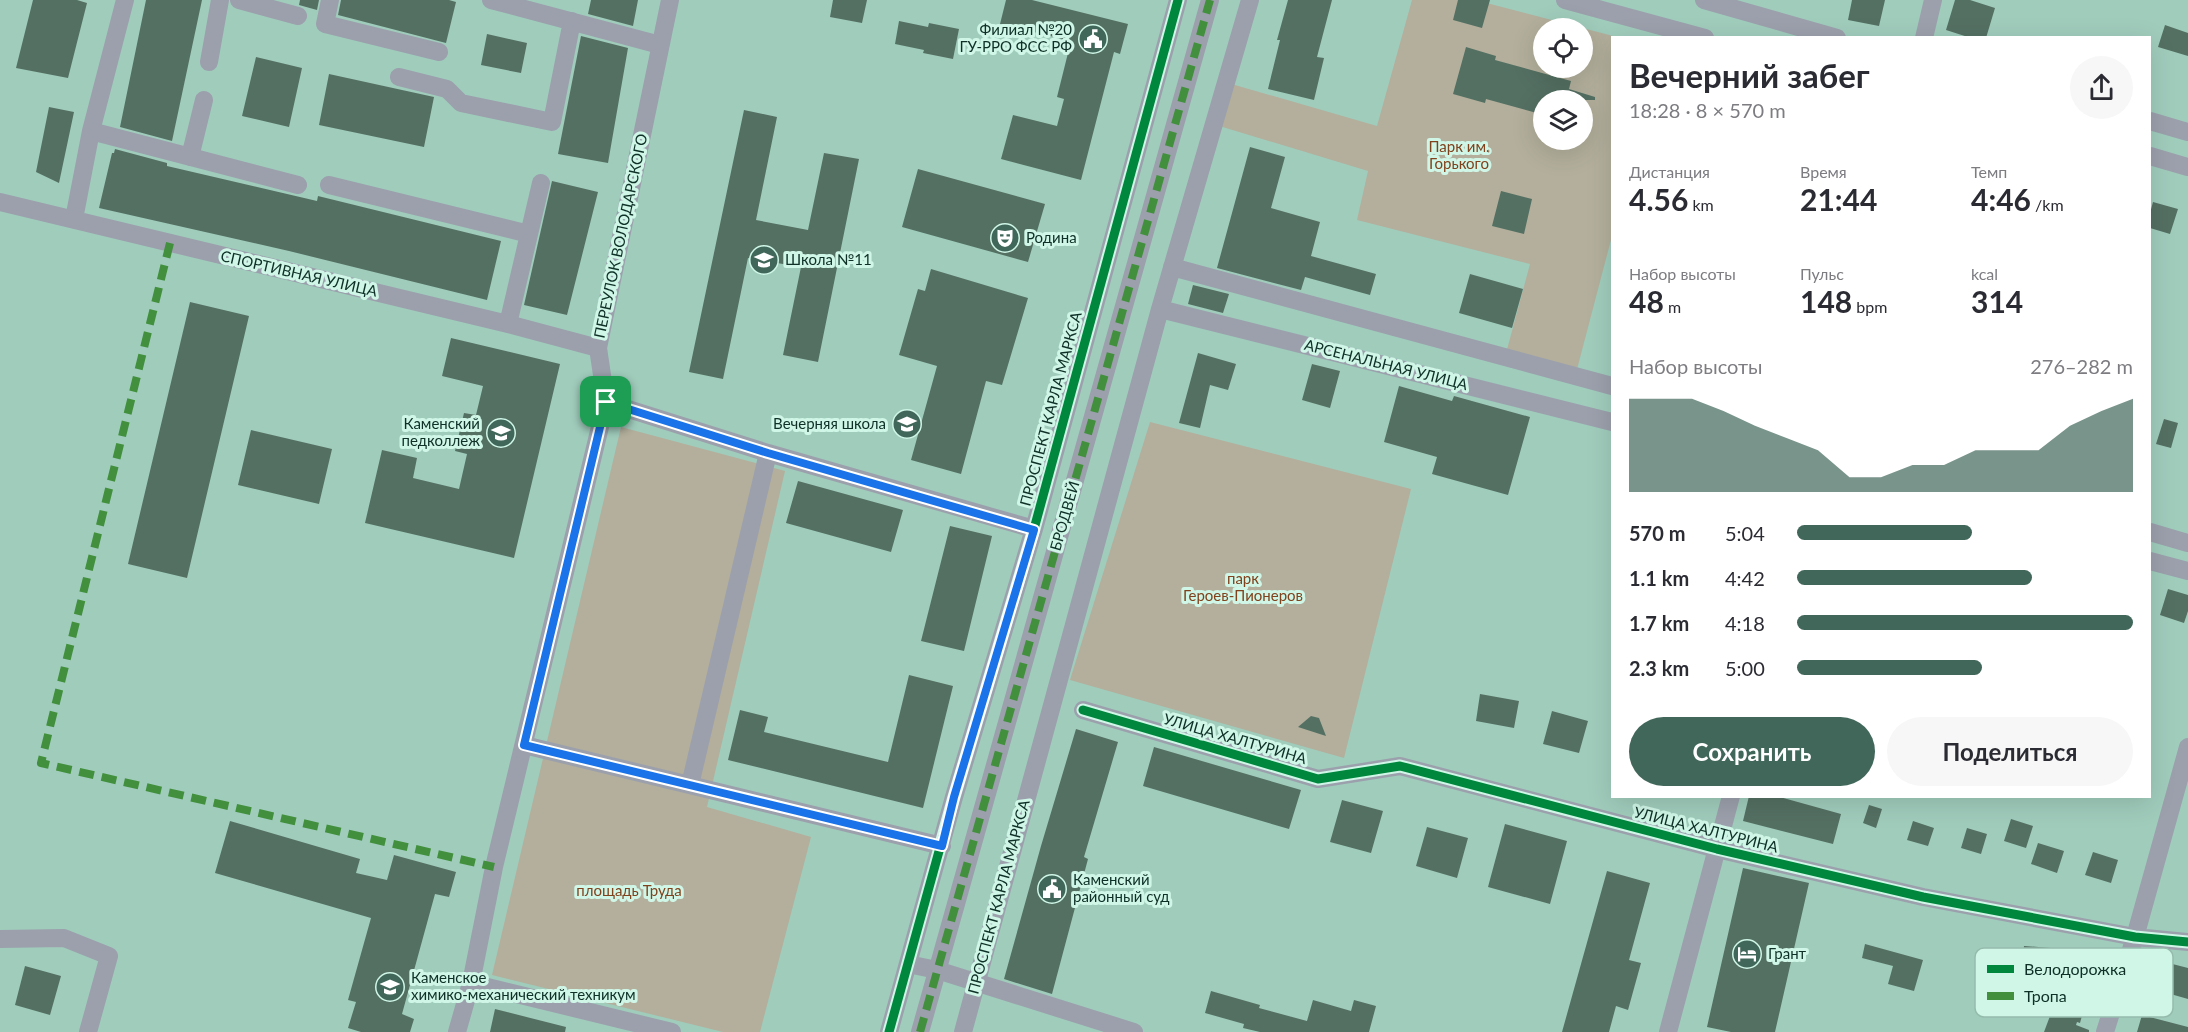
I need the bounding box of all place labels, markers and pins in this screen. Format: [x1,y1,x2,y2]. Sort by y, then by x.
place label: Филиал №20 ГУ-РРО ФСС РФ [960,20,1072,55]
public building icon: Филиал №20 ГУ-РРО ФСС РФ [1077,23,1109,55]
theatre icon: Родина [989,222,1021,254]
place label: Родина [1026,228,1077,246]
school or university icon: Школа №11 [748,244,780,276]
place label: Школа №11 [785,250,872,268]
pin [580,376,631,427]
school or university icon: Вечерняя школа [891,408,923,440]
place label: Каменский педколлеж [401,414,480,449]
place label: Вечерняя школа [773,414,886,432]
school or university icon: Каменский педколлеж [485,417,517,449]
place label: Каменский районный суд [1073,870,1170,905]
public building icon: Каменский районный суд [1036,873,1068,905]
hotel icon: Грант [1731,938,1763,970]
place label: Грант [1768,944,1807,962]
place label: Каменское химико-механический техникум [411,968,636,1003]
school or university icon: Каменское химико-механический техникум [374,971,406,1003]

